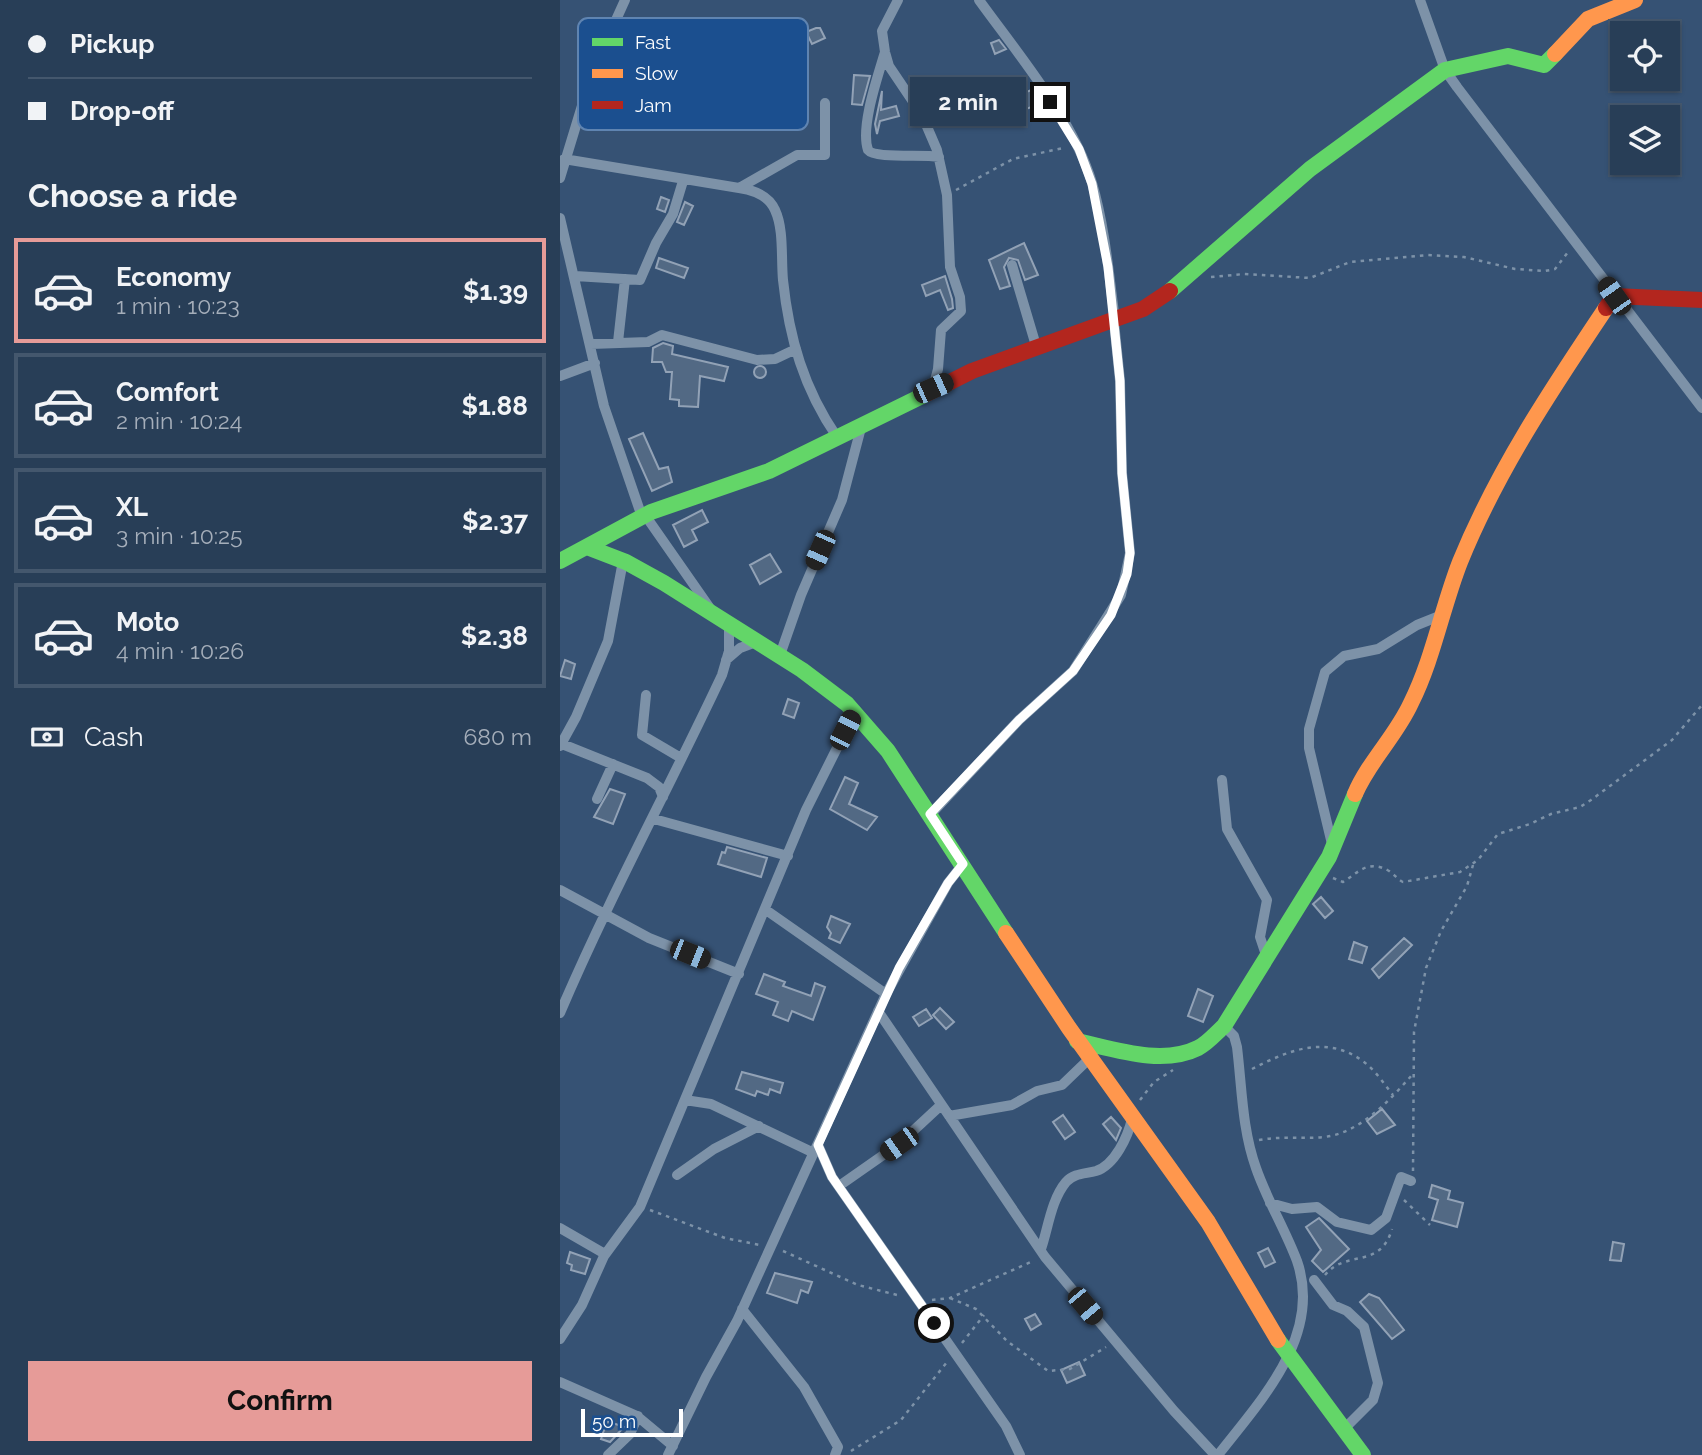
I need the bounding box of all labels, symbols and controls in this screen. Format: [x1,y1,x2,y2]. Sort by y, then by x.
legend [578,18,808,130]
map controls [1610,21,1680,175]
button: locate [1610,21,1680,91]
text: Pickup [70,29,155,59]
text: Fast [635,31,671,53]
text: Slow [635,62,679,84]
callout: 2 min [910,78,1026,126]
route end [1034,86,1066,118]
text: 2 min [938,88,998,115]
text: Jam [635,94,672,116]
text: Drop-off [70,96,174,126]
button: layers [1610,105,1680,175]
text: Choose a ride [28,177,237,214]
icon: car [32,259,95,322]
text: Economy [116,262,231,292]
car [1594,273,1635,319]
text: $1.39 [463,276,528,306]
text: 1 min · 10:23 [116,292,240,319]
car [910,370,957,406]
icon: car [32,374,95,437]
text: Comfort [116,377,219,407]
text: $1.88 [461,391,528,421]
text: 2 min · 10:24 [116,407,242,434]
icon: car [32,489,95,552]
text: XL [116,492,148,522]
text: $2.37 [462,506,528,536]
text: 3 min · 10:25 [116,522,243,549]
car [802,527,839,573]
icon: car [32,604,95,667]
text: Moto [116,607,179,637]
text: $2.38 [461,621,528,651]
text: 4 min · 10:26 [116,637,244,664]
car [827,707,864,753]
icon: cash [28,718,66,756]
text: Cash [84,722,144,752]
text: 680 m [463,723,532,750]
car [667,936,714,972]
car [876,1123,923,1165]
car [1064,1283,1107,1329]
route start [918,1307,950,1339]
button: Confirm [28,1361,532,1441]
scale bar [581,1406,682,1438]
text: 50 m [592,1410,636,1432]

